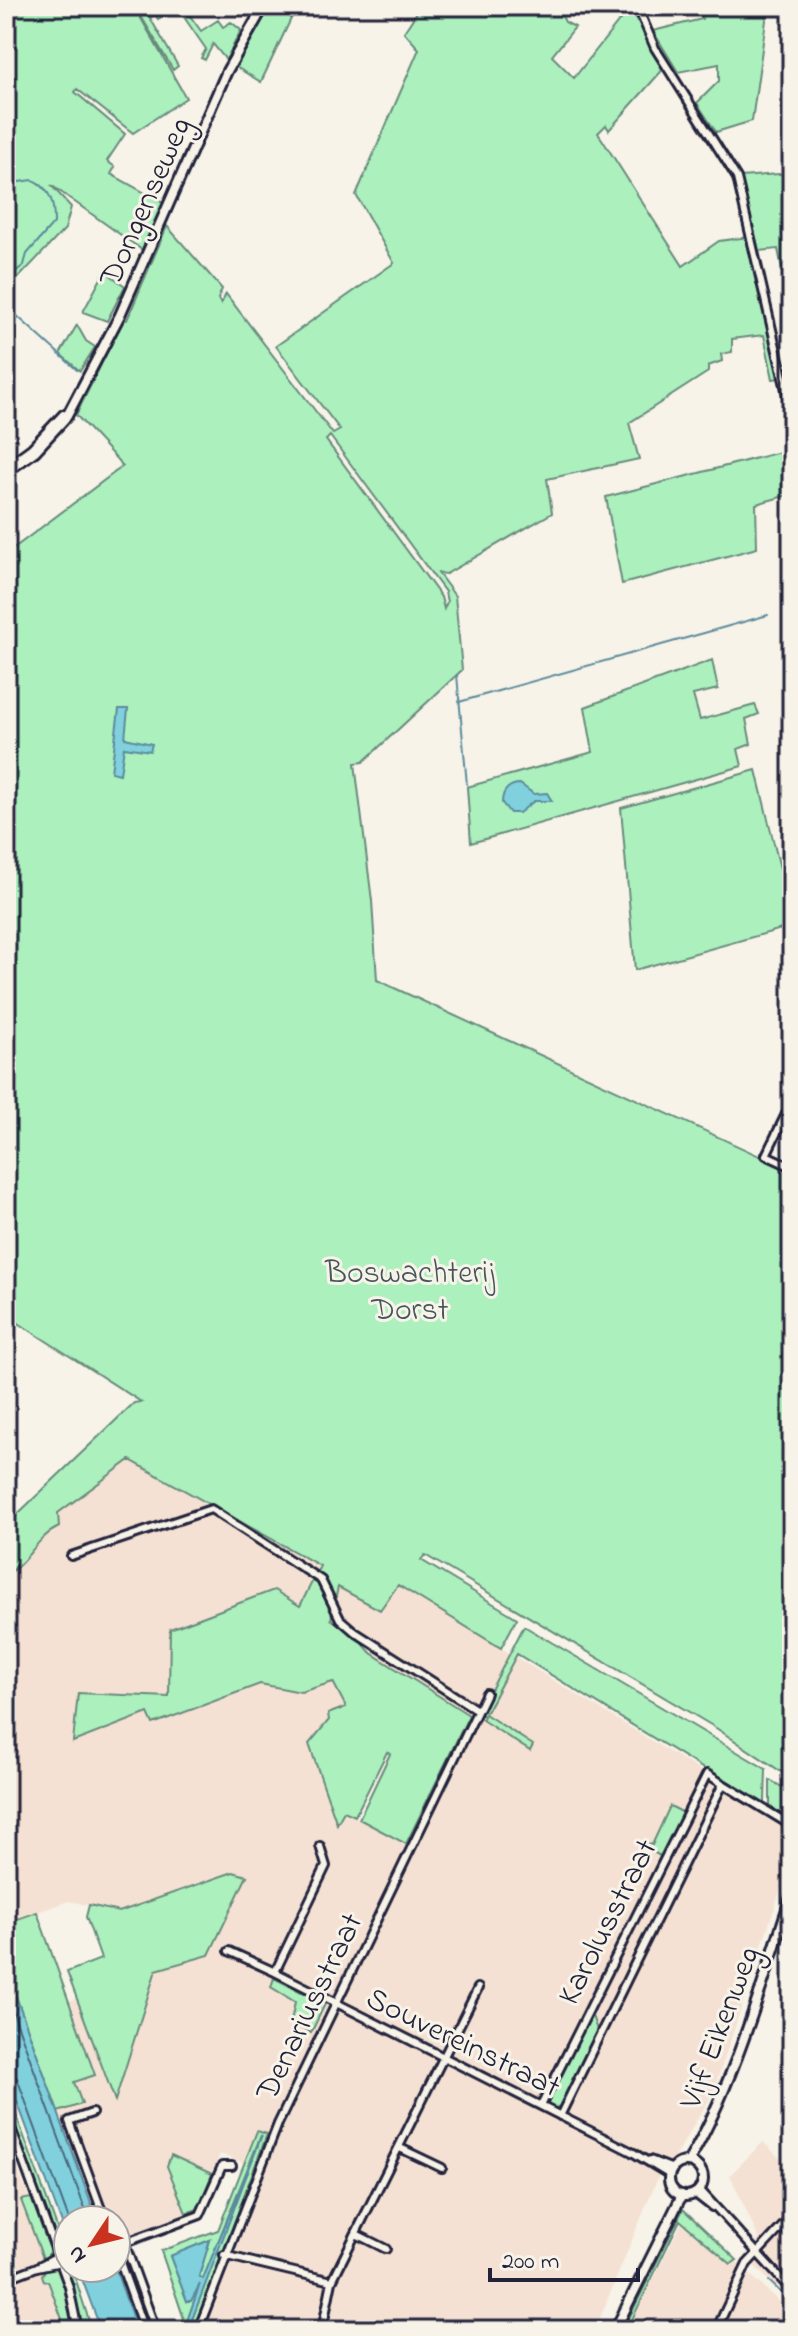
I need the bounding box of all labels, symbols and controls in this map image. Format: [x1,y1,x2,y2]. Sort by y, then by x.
street label: Dongenseweg [89,110,205,295]
park label: Boswachterij Dorst [324,1251,495,1335]
street label: Karolusstraat [547,1831,671,2014]
street label: Denariusstraat [245,1906,377,2110]
street label: Vijf Eikenweg [668,1940,774,2117]
street label: Souvereinstraat [357,1977,568,2112]
north arrow [52,2204,132,2284]
scale bar [490,2232,638,2282]
text: N [61,2238,95,2269]
text: 200 m [502,2245,559,2280]

